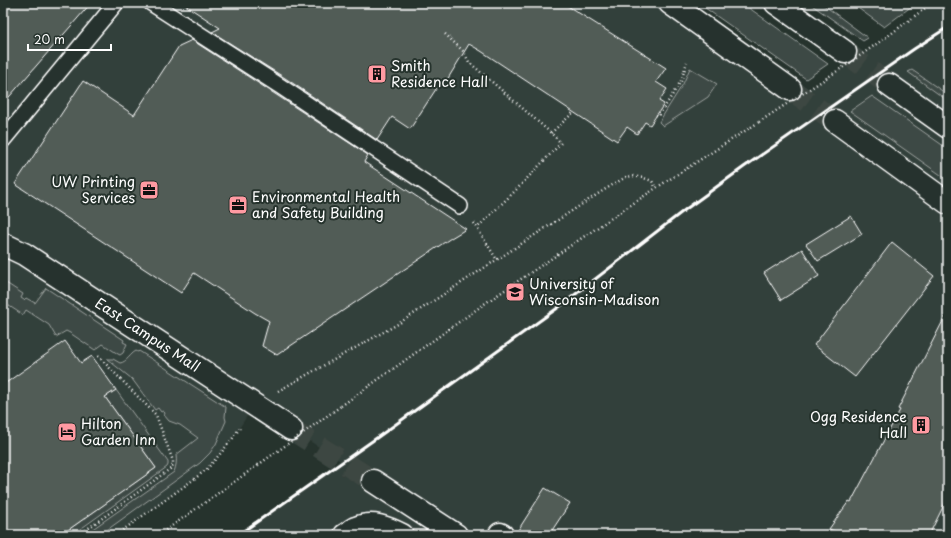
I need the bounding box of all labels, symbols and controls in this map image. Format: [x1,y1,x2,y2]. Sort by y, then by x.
scale bar [28,26,111,52]
text: 20 m [34,30,65,48]
place label: Smith Residence Hall [391,55,488,92]
building icon: Smith Residence Hall [366,63,388,85]
place label: UW Printing Services [51,171,135,208]
office icon: UW Printing Services [138,179,160,201]
place label: Environmental Health and Safety Building [252,186,400,223]
office icon: Environmental Health and Safety Building [227,194,249,216]
place label: University of Wisconsin-Madison [529,273,660,310]
school or university icon: University of Wisconsin-Madison [504,281,526,303]
street label: East Campus Mall [91,292,205,377]
place label: Ogg Residence Hall [810,406,907,443]
place label: Hilton Garden Inn [81,413,156,450]
building icon: Ogg Residence Hall [910,414,932,436]
hotel icon: Hilton Garden Inn [56,421,78,443]

